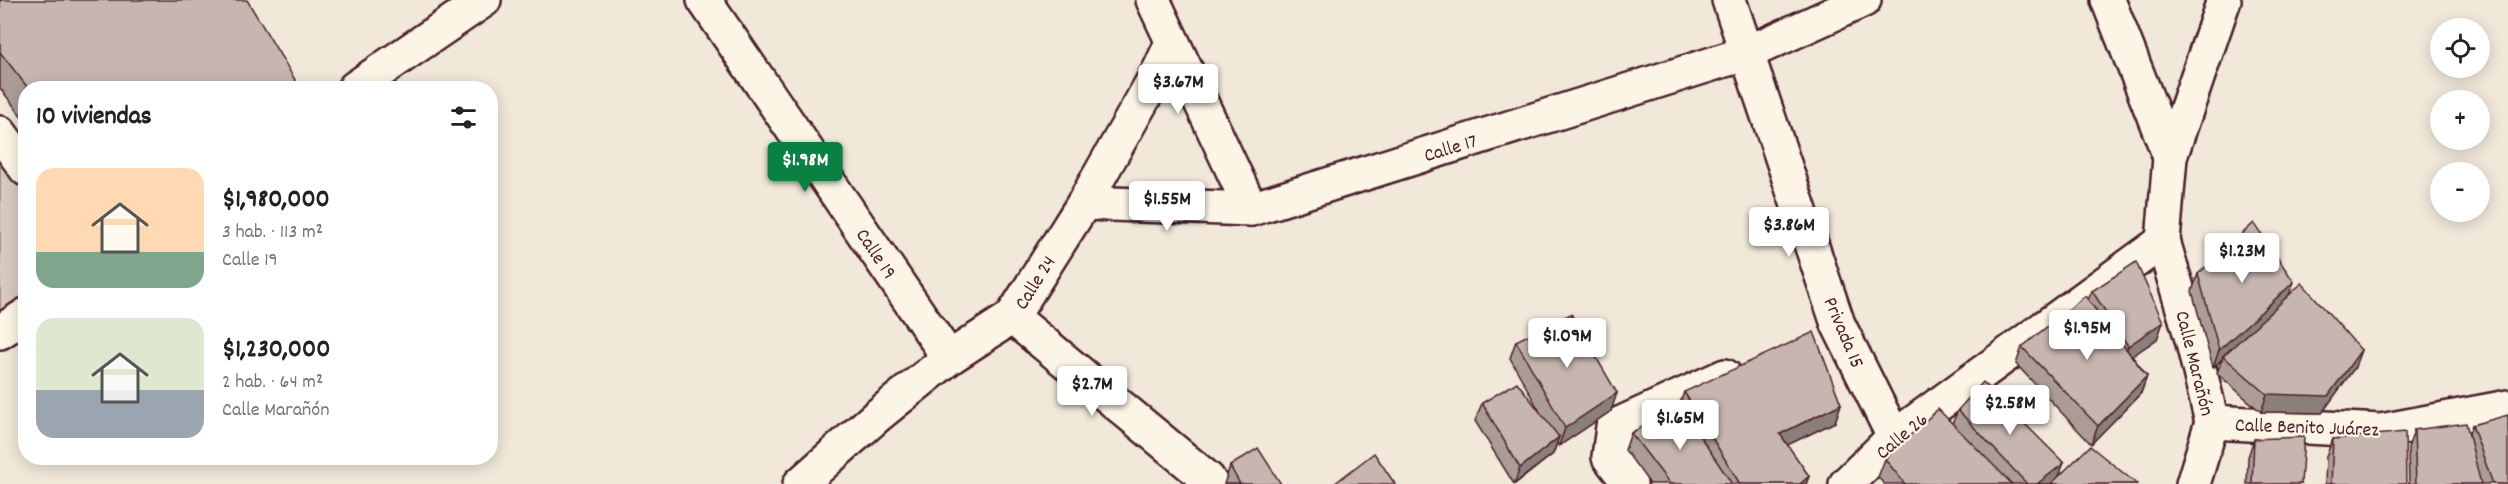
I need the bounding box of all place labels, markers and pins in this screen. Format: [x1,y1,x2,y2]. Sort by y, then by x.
pin: $3.67M [1129,64,1227,115]
pin: $1.98M [756,142,854,193]
pin: $1.55M [1118,181,1216,232]
pin: $3.86M [1740,207,1838,258]
pin: $1.23M [2193,233,2291,284]
pin: $1.95M [2038,310,2136,361]
pin: $1.09M [1518,318,1616,369]
pin: $2.7M [1050,366,1134,417]
pin: $2.58M [1961,385,2059,436]
pin: $1.65M [1631,400,1729,451]

